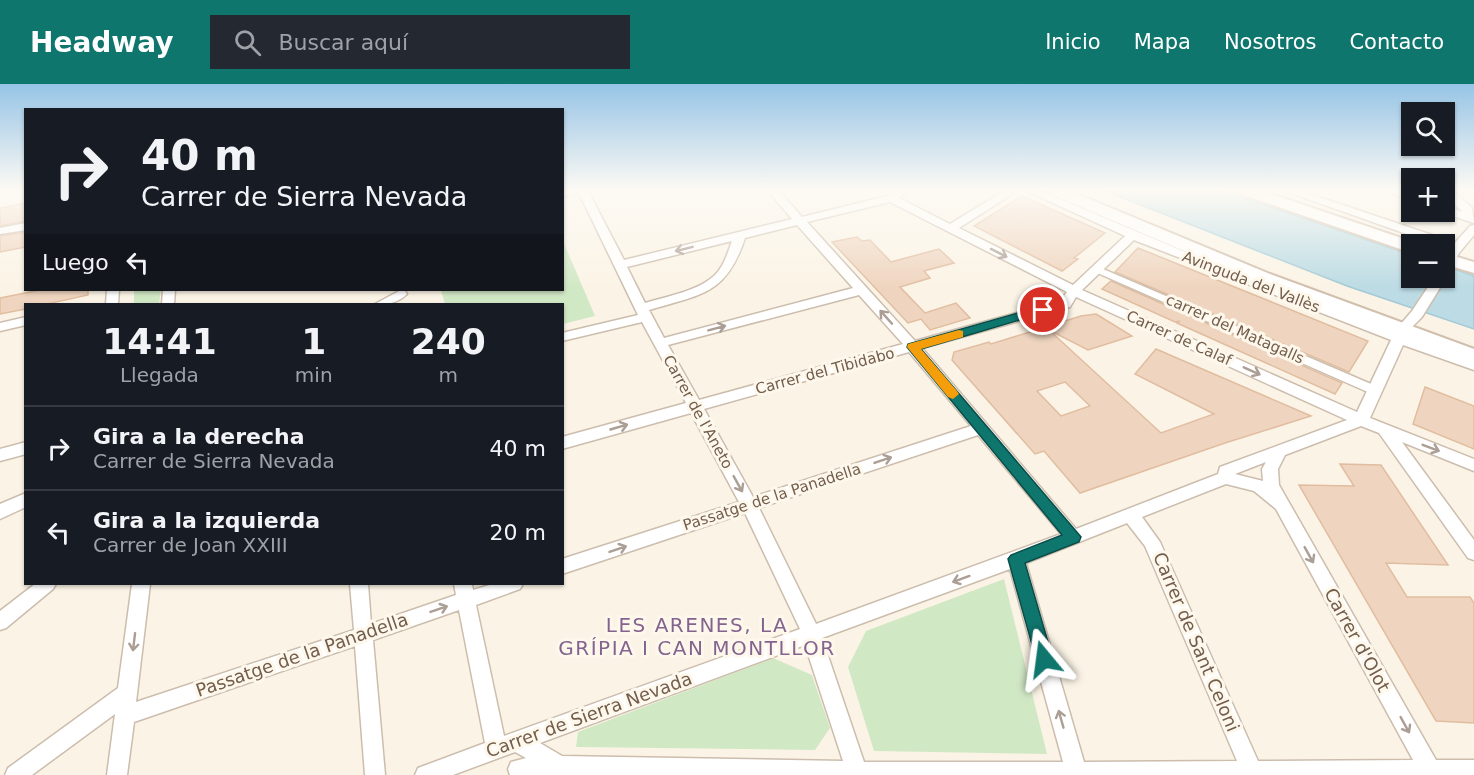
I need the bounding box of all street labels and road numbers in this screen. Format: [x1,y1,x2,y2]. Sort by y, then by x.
street label: Avinguda del Vallès [1180,247,1322,317]
street label: carrer del Matagalls [1163,290,1307,368]
street label: Carrer de Calaf [1124,307,1235,370]
street label: Carrer del Tibidabo [753,344,897,398]
street label: Carrer de l'Aneto [659,352,737,472]
street label: Passatge de la Panadella [681,460,863,534]
street label: Carrer de Sant Celoni [1149,549,1244,735]
street label: Carrer d'Olot [1320,584,1395,695]
street label: Passatge de la Panadella [193,608,411,701]
street label: Carrer de Sierra Nevada [483,667,695,762]

